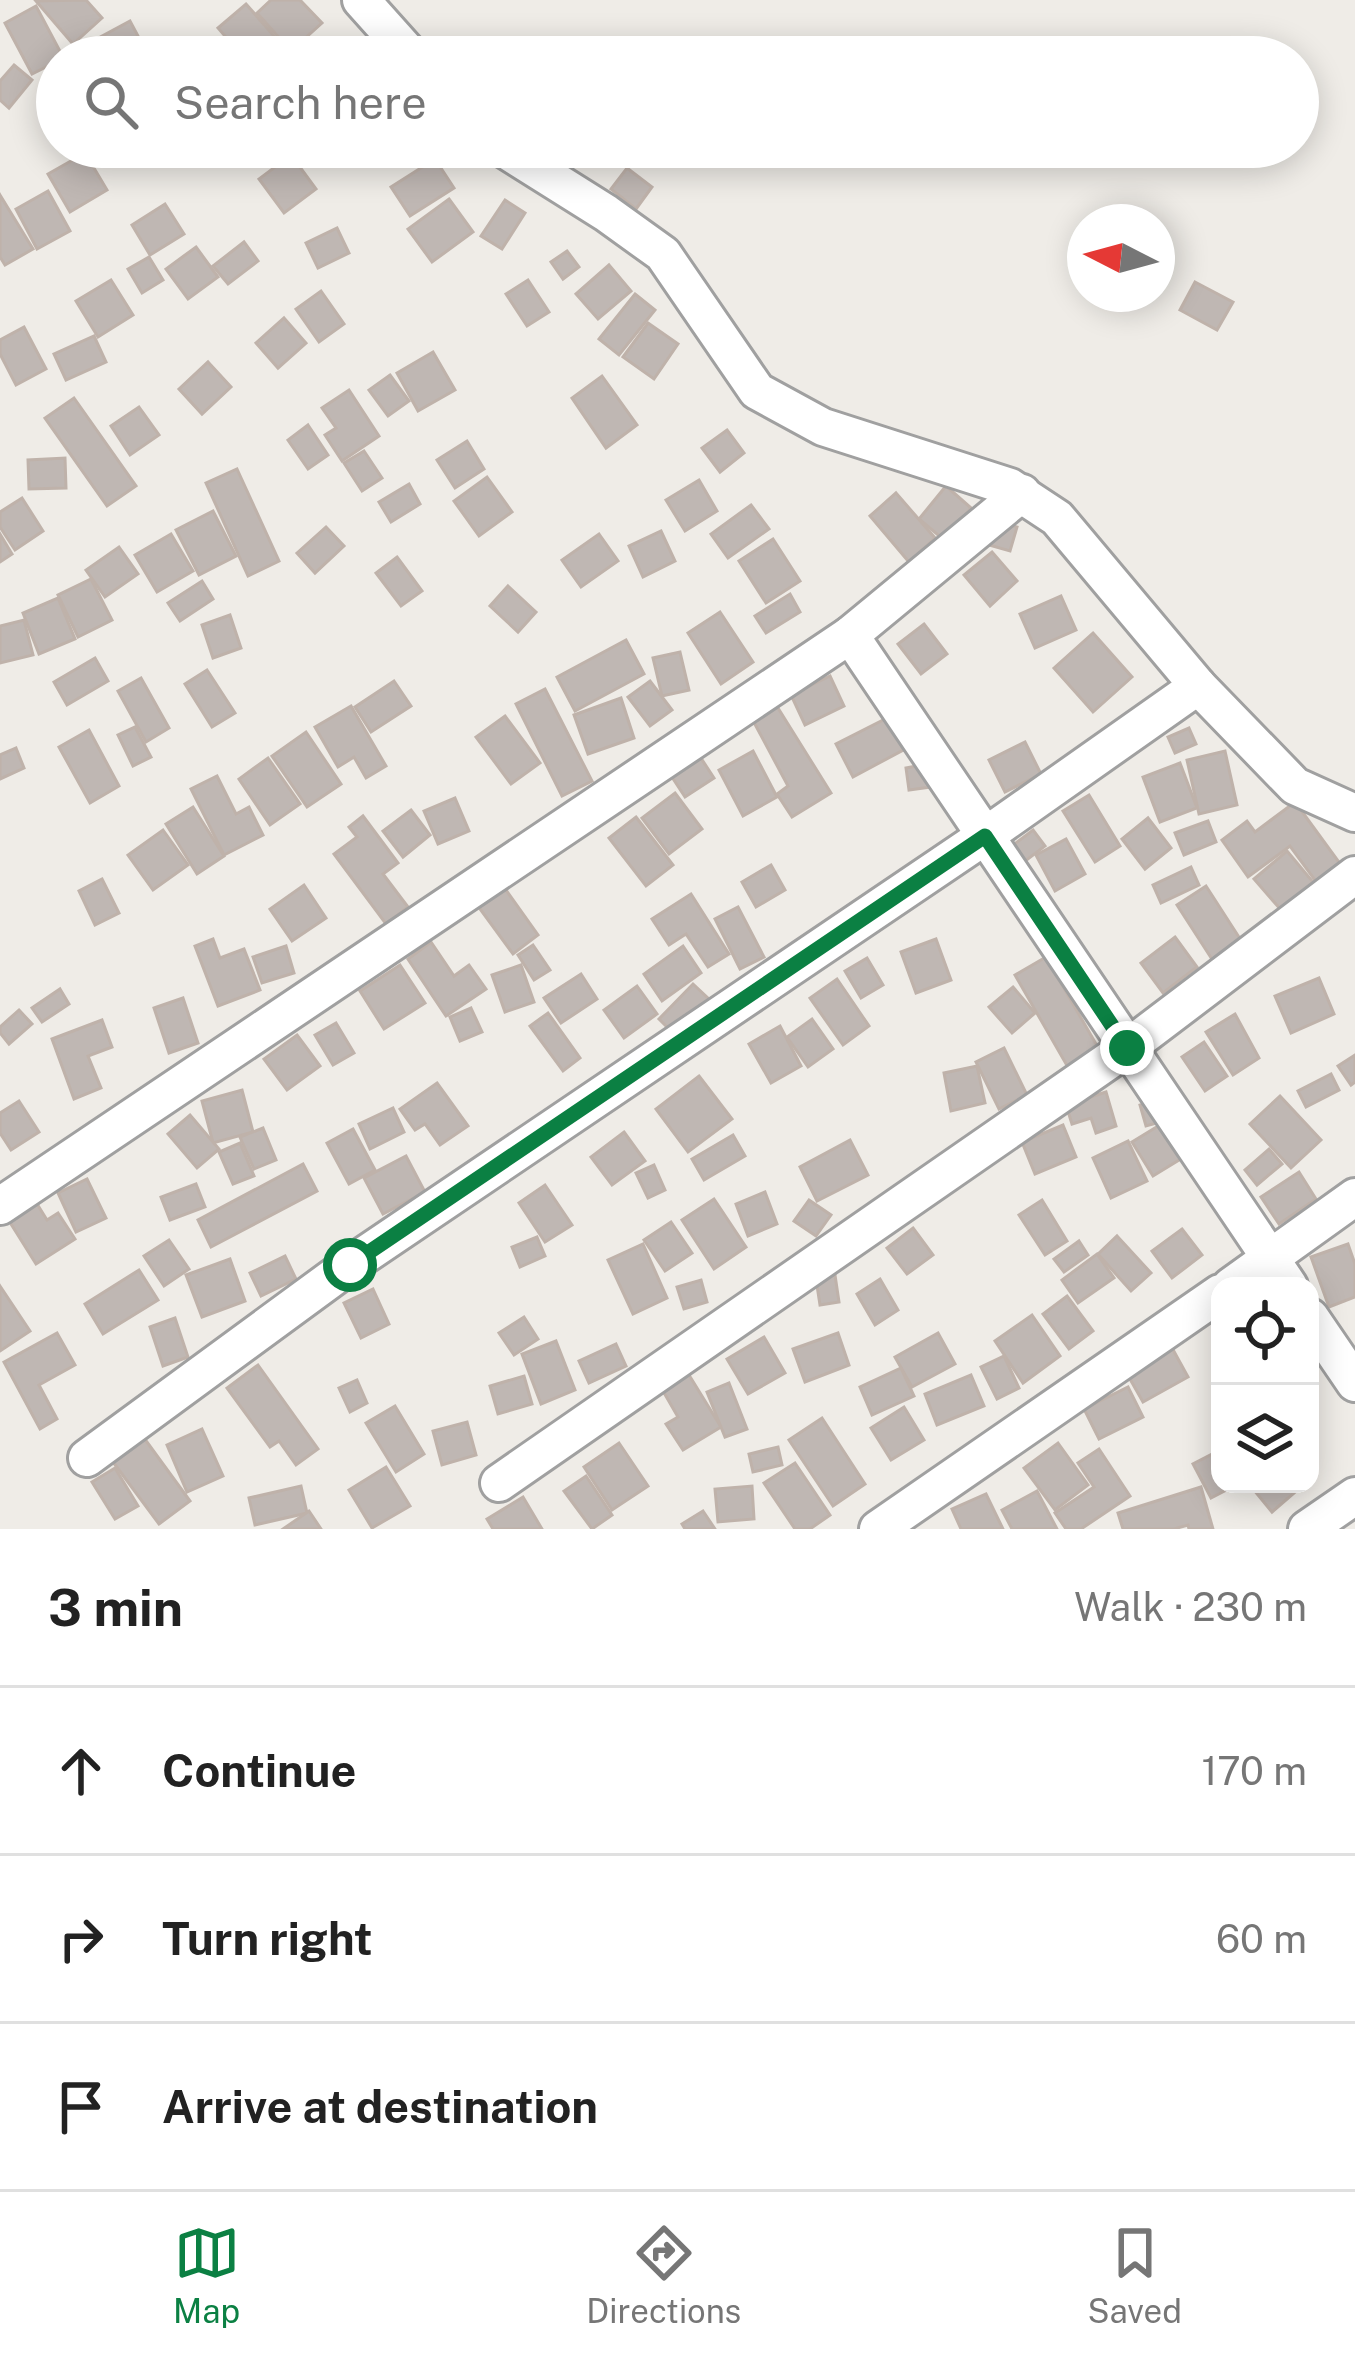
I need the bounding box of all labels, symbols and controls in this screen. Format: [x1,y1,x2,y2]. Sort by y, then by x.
search box [36,36,1319,168]
icon: search [78,69,144,135]
text: Search here [174,76,427,129]
north arrow [1067,204,1175,312]
route end [1100,1021,1154,1075]
route start [323,1238,377,1292]
map controls [1211,1277,1319,1493]
button: locate [1211,1277,1319,1385]
button: layers [1211,1385,1319,1493]
text: 3 min [48,1578,183,1637]
text: Walk · 230 m [1074,1584,1307,1630]
icon: ahead [48,1738,114,1804]
text: Continue [162,1744,356,1797]
text: 170 m [1201,1748,1307,1794]
icon: right [48,1906,114,1972]
text: Turn right [162,1912,373,1965]
text: 60 m [1216,1916,1307,1962]
icon: arrive [48,2074,114,2140]
text: Arrive at destination [162,2080,598,2133]
tab: Map [173,2220,240,2330]
tab: Directions [586,2220,741,2330]
tab: Saved [1088,2220,1182,2330]

